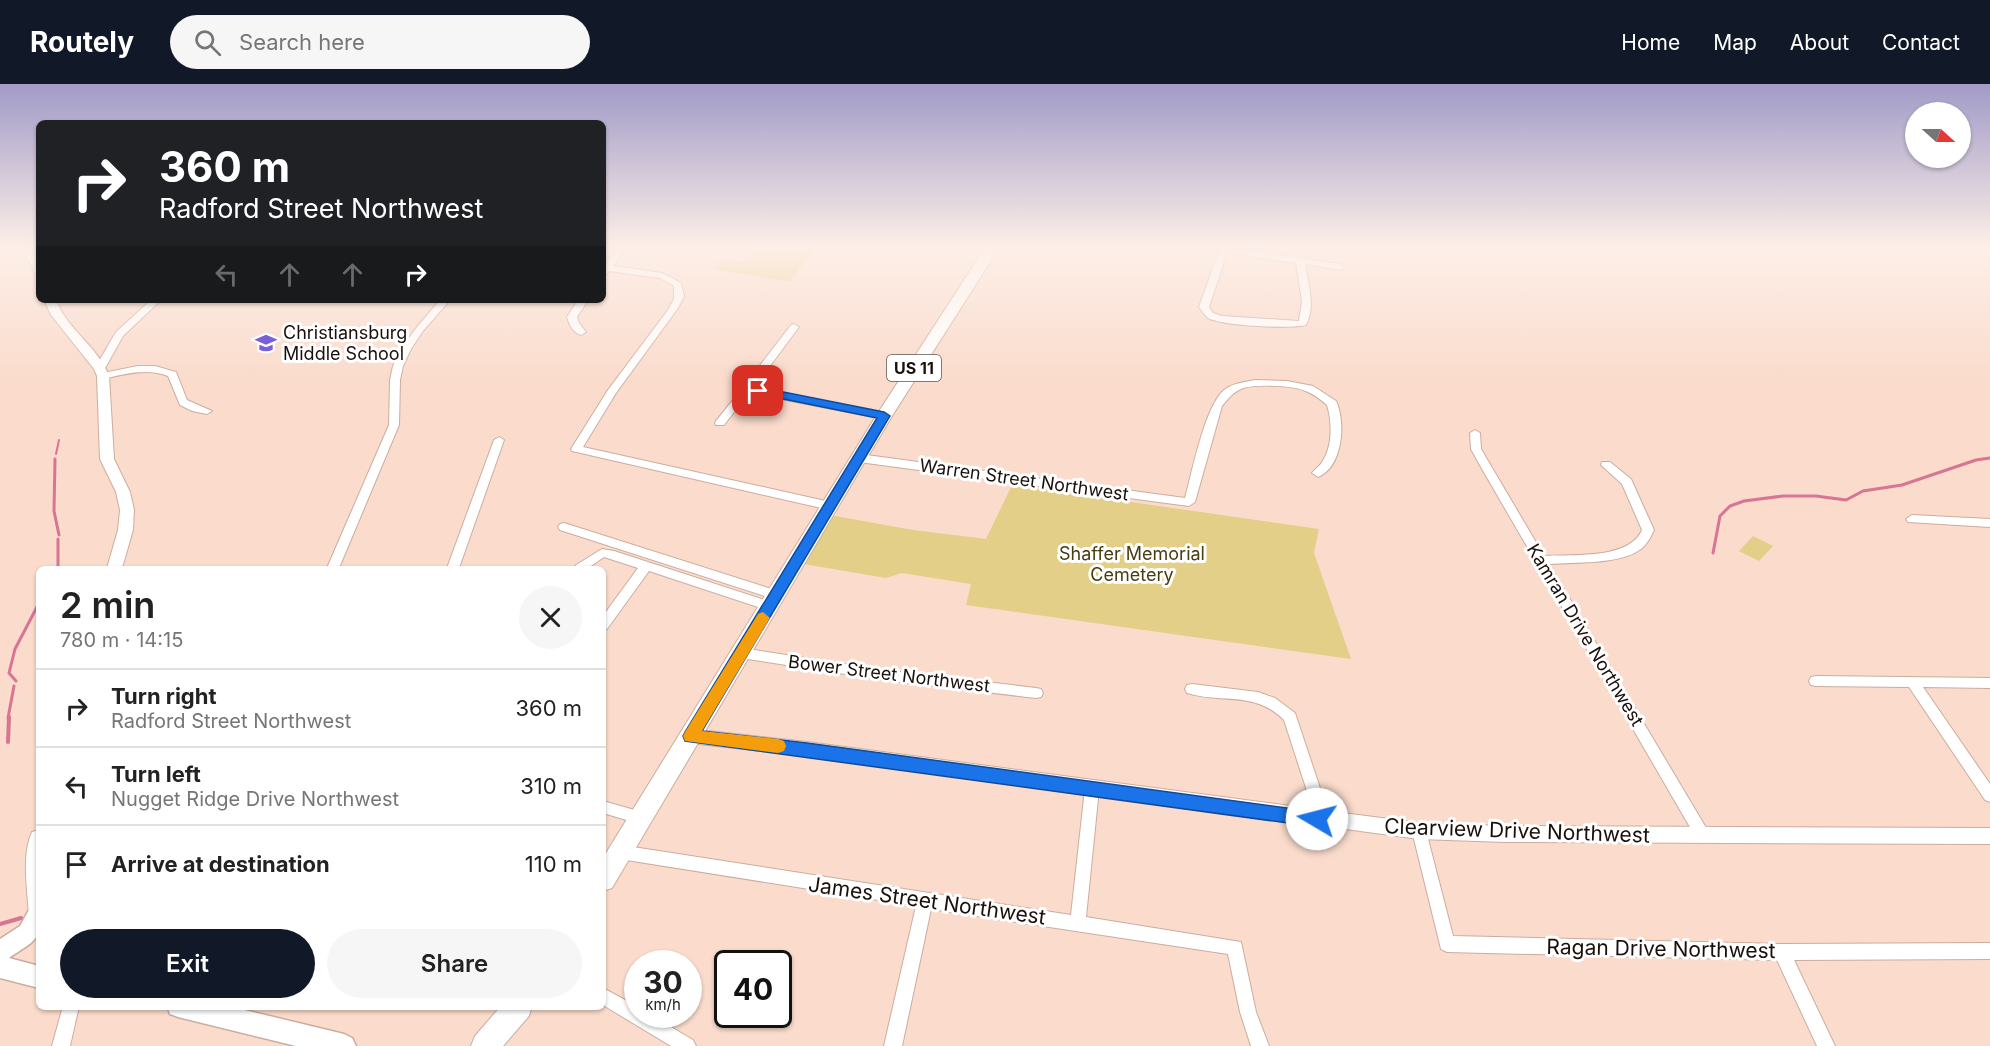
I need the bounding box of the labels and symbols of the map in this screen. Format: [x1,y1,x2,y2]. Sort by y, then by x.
north arrow [1905,102,1971,168]
place label: Christiansburg Middle School [283,322,407,364]
school or university icon: Christiansburg Middle School [254,331,278,355]
road number: US 11 [887,355,941,381]
pin [732,365,783,416]
street label: Warren Street Northwest [918,454,1130,505]
street label: Kamran Drive Northwest [1523,540,1648,730]
park label: Shaffer Memorial Cemetery [1059,543,1205,585]
street label: Bower Street Northwest [787,651,991,696]
position arrow [1285,787,1349,851]
street label: Clearview Drive Northwest [1384,813,1650,848]
street label: James Street Northwest [807,871,1048,930]
street label: Ragan Drive Northwest [1546,934,1776,963]
speed limit sign: 40 [714,950,792,1028]

